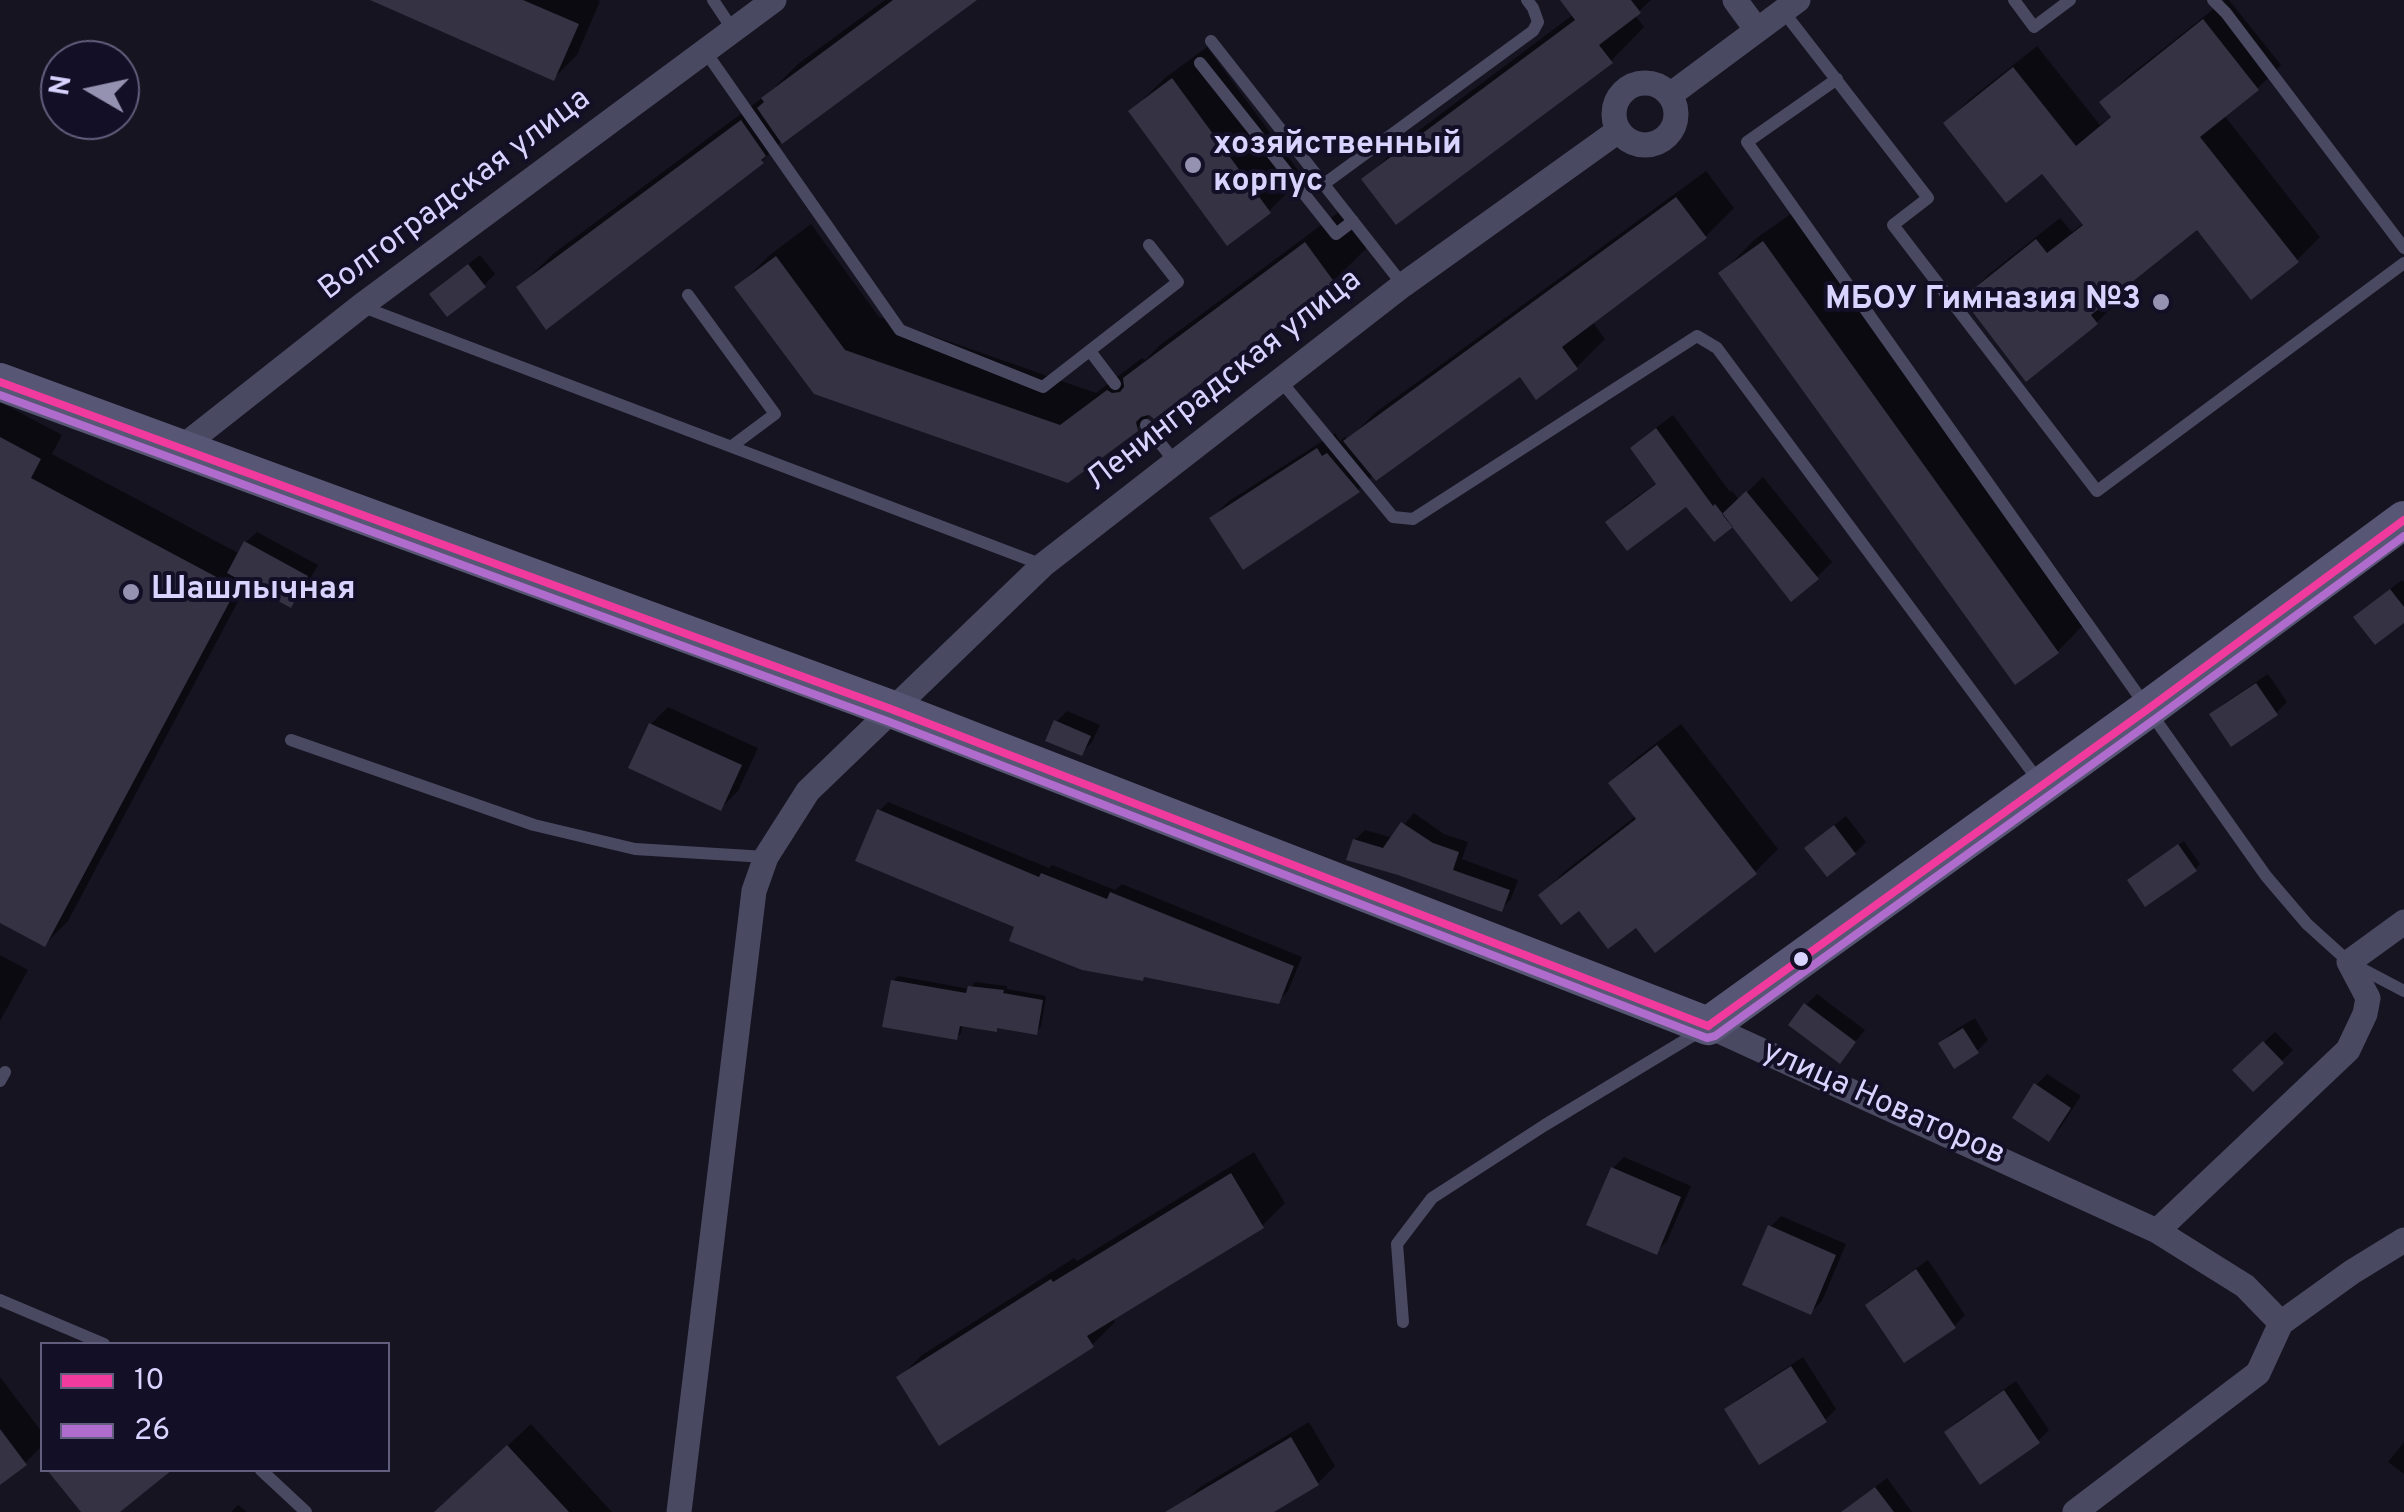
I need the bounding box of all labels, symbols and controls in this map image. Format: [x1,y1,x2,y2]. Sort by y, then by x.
north arrow [40,40,140,140]
text: N [43,73,82,98]
street label: Волгоградская улица [313,81,599,311]
place label: хозяйственный корпус [1213,128,1462,203]
marker: хозяйственный корпус [1182,154,1204,176]
street label: Ленинградская улица [1080,263,1370,501]
place label: МБОУ Гимназия №3 [1825,283,2141,321]
marker: МБОУ Гимназия №3 [2150,291,2172,313]
place label: Шашлычная [151,573,356,611]
marker: Шашлычная [120,581,142,603]
unlabelled marker [1791,949,1811,969]
street label: улица Новаторов [1756,1034,2010,1176]
legend [40,1342,390,1472]
text: 10 [134,1363,164,1400]
text: 26 [134,1413,170,1450]

